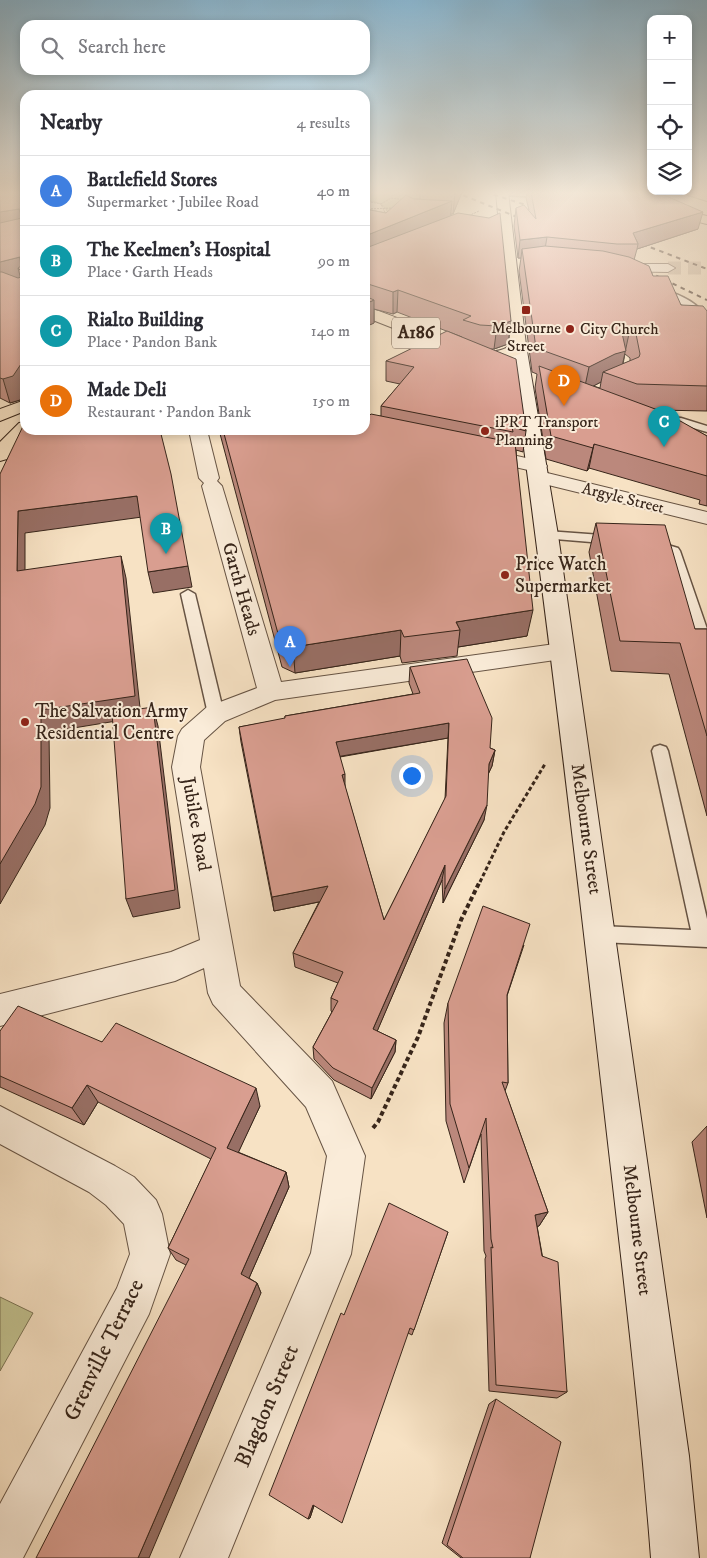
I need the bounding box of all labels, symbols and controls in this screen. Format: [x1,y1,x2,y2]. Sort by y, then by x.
map controls [647,15,692,195]
button: + [647,15,692,60]
search box [20,20,370,75]
icon: search [38,34,66,62]
text: Search here [78,36,166,59]
button: − [647,60,692,105]
button: locate [647,105,692,150]
text: Nearby [40,110,102,136]
text: 4 results [297,113,350,133]
button: layers [647,150,692,195]
text: Battlefield Stores [87,169,217,192]
text: A [51,181,61,201]
text: 40 m [317,181,350,201]
text: Supermarket · Jubilee Road [87,192,259,212]
text: The Keelmen's Hospital [87,239,270,262]
text: B [51,251,61,271]
text: 90 m [318,251,350,271]
text: Place · Garth Heads [87,262,213,282]
marker: Melbourne Street [520,304,532,316]
text: Rialto Building [87,309,203,332]
road number: A186 [392,317,440,348]
place label: Melbourne Street [491,318,561,356]
place label: City Church [580,319,659,339]
text: C [51,321,61,341]
text: 140 m [311,321,350,341]
marker: City Church [564,323,576,335]
text: Place · Pandon Bank [87,332,217,352]
pin: D [548,365,580,406]
text: Made Deli [87,379,167,402]
text: D [50,391,62,411]
text: 150 m [312,391,350,411]
text: Restaurant · Pandon Bank [87,402,251,422]
pin: C [648,406,680,447]
place label: iPRT Transport Planning [495,412,598,450]
marker: iPRT Transport Planning [479,425,491,437]
street label: Argyle Street [580,478,666,518]
pin: B [150,513,182,554]
street label: Garth Heads [217,540,265,638]
place label: Price Watch Supermarket [515,553,611,598]
marker: Price Watch Supermarket [499,569,511,581]
pin: A [274,626,306,667]
place label: The Salvation Army Residential Centre [35,700,189,745]
marker: The Salvation Army Residential Centre [19,716,31,728]
street label: Melbourne Street [565,762,607,896]
your location [399,763,425,789]
street label: Jubilee Road [176,773,216,873]
street label: Melbourne Street [618,1163,656,1297]
street label: Grenville Terrace [58,1275,150,1425]
street label: Blagdon Street [229,1341,305,1471]

